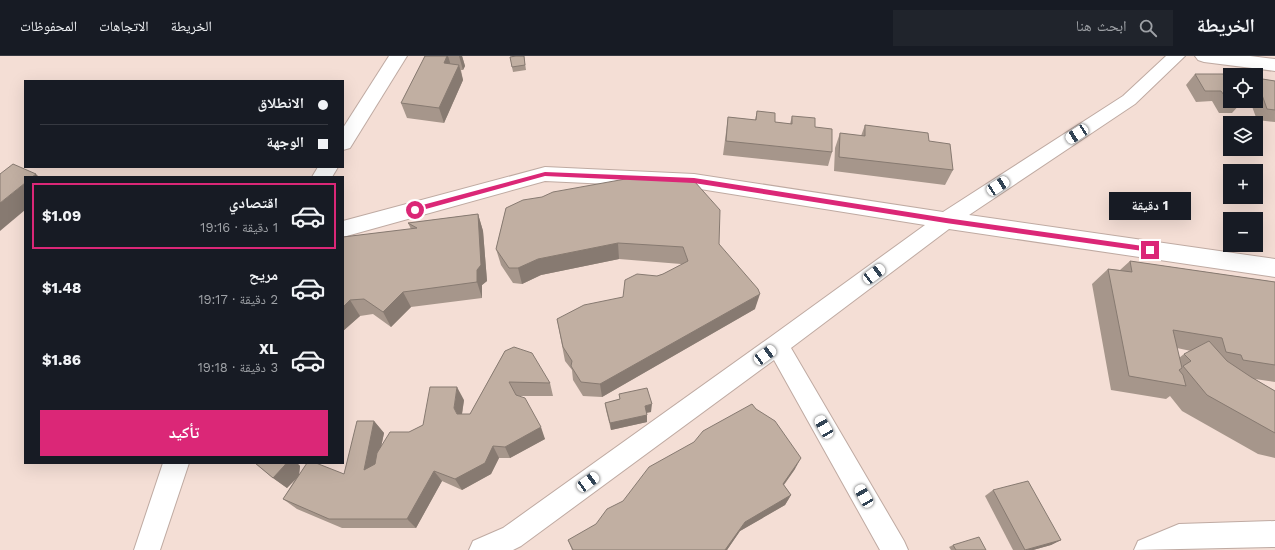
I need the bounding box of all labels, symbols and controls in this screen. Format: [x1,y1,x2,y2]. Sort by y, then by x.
search box [893,10,1173,46]
text: الخريطة [1197,14,1255,37]
text: ابحث هنا [1076,17,1127,35]
icon: search [1137,17,1159,39]
text: المحفوظات [20,18,77,34]
text: الاتجاهات [99,18,149,34]
text: الخريطة [171,18,212,34]
map controls [1223,68,1263,252]
button: locate [1223,68,1263,108]
text: الانطلاق [258,94,304,112]
button: layers [1223,116,1263,156]
car [1064,122,1090,146]
text: الوجهة [266,133,304,151]
button: + [1223,164,1263,204]
car [985,174,1011,198]
callout: 1 دقيقة [1109,192,1191,220]
text: اقتصادي [229,194,278,212]
icon: car [290,198,326,234]
text: 1 دقيقة [1132,198,1168,213]
route start [406,201,424,219]
text: $1.09 [42,207,81,225]
button: − [1223,212,1263,252]
text: 1 دقيقة · 19:16 [200,220,278,235]
route end [1141,241,1159,259]
car [861,262,887,286]
text: مريح [249,266,278,284]
icon: car [290,270,326,306]
text: $1.48 [42,279,81,297]
text: 2 دقيقة · 19:17 [198,292,278,307]
text: XL [259,340,278,358]
icon: car [290,342,326,378]
car [752,343,778,367]
text: $1.86 [42,351,81,369]
text: 3 دقيقة · 19:18 [198,360,278,375]
button: تأكيد [40,410,328,456]
car [813,414,835,440]
car [575,470,601,494]
car [853,483,875,509]

